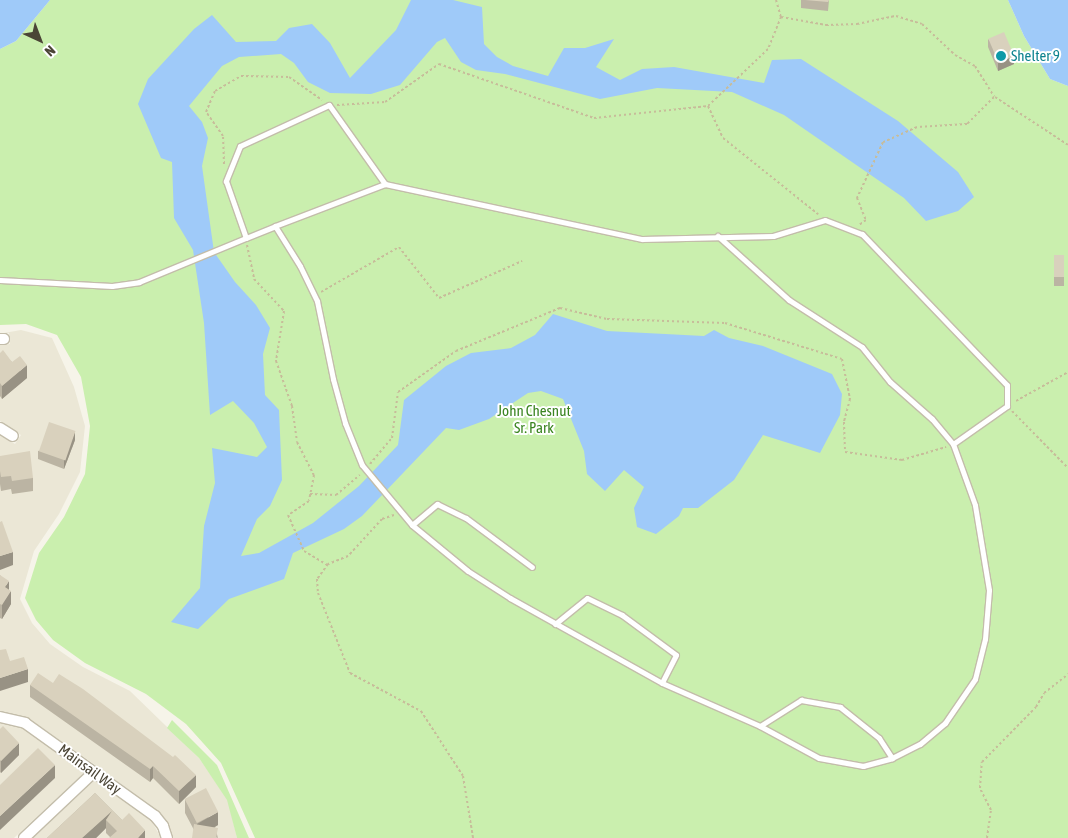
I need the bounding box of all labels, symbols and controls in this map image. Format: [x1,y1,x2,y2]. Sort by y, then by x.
north arrow [15,15,65,65]
text: N [42,42,59,60]
place label: Shelter 9 [1011,47,1060,65]
marker: Shelter 9 [995,50,1007,62]
park label: John Chesnut Sr. Park [497,401,571,436]
street label: Mainsail Way [55,740,125,798]

